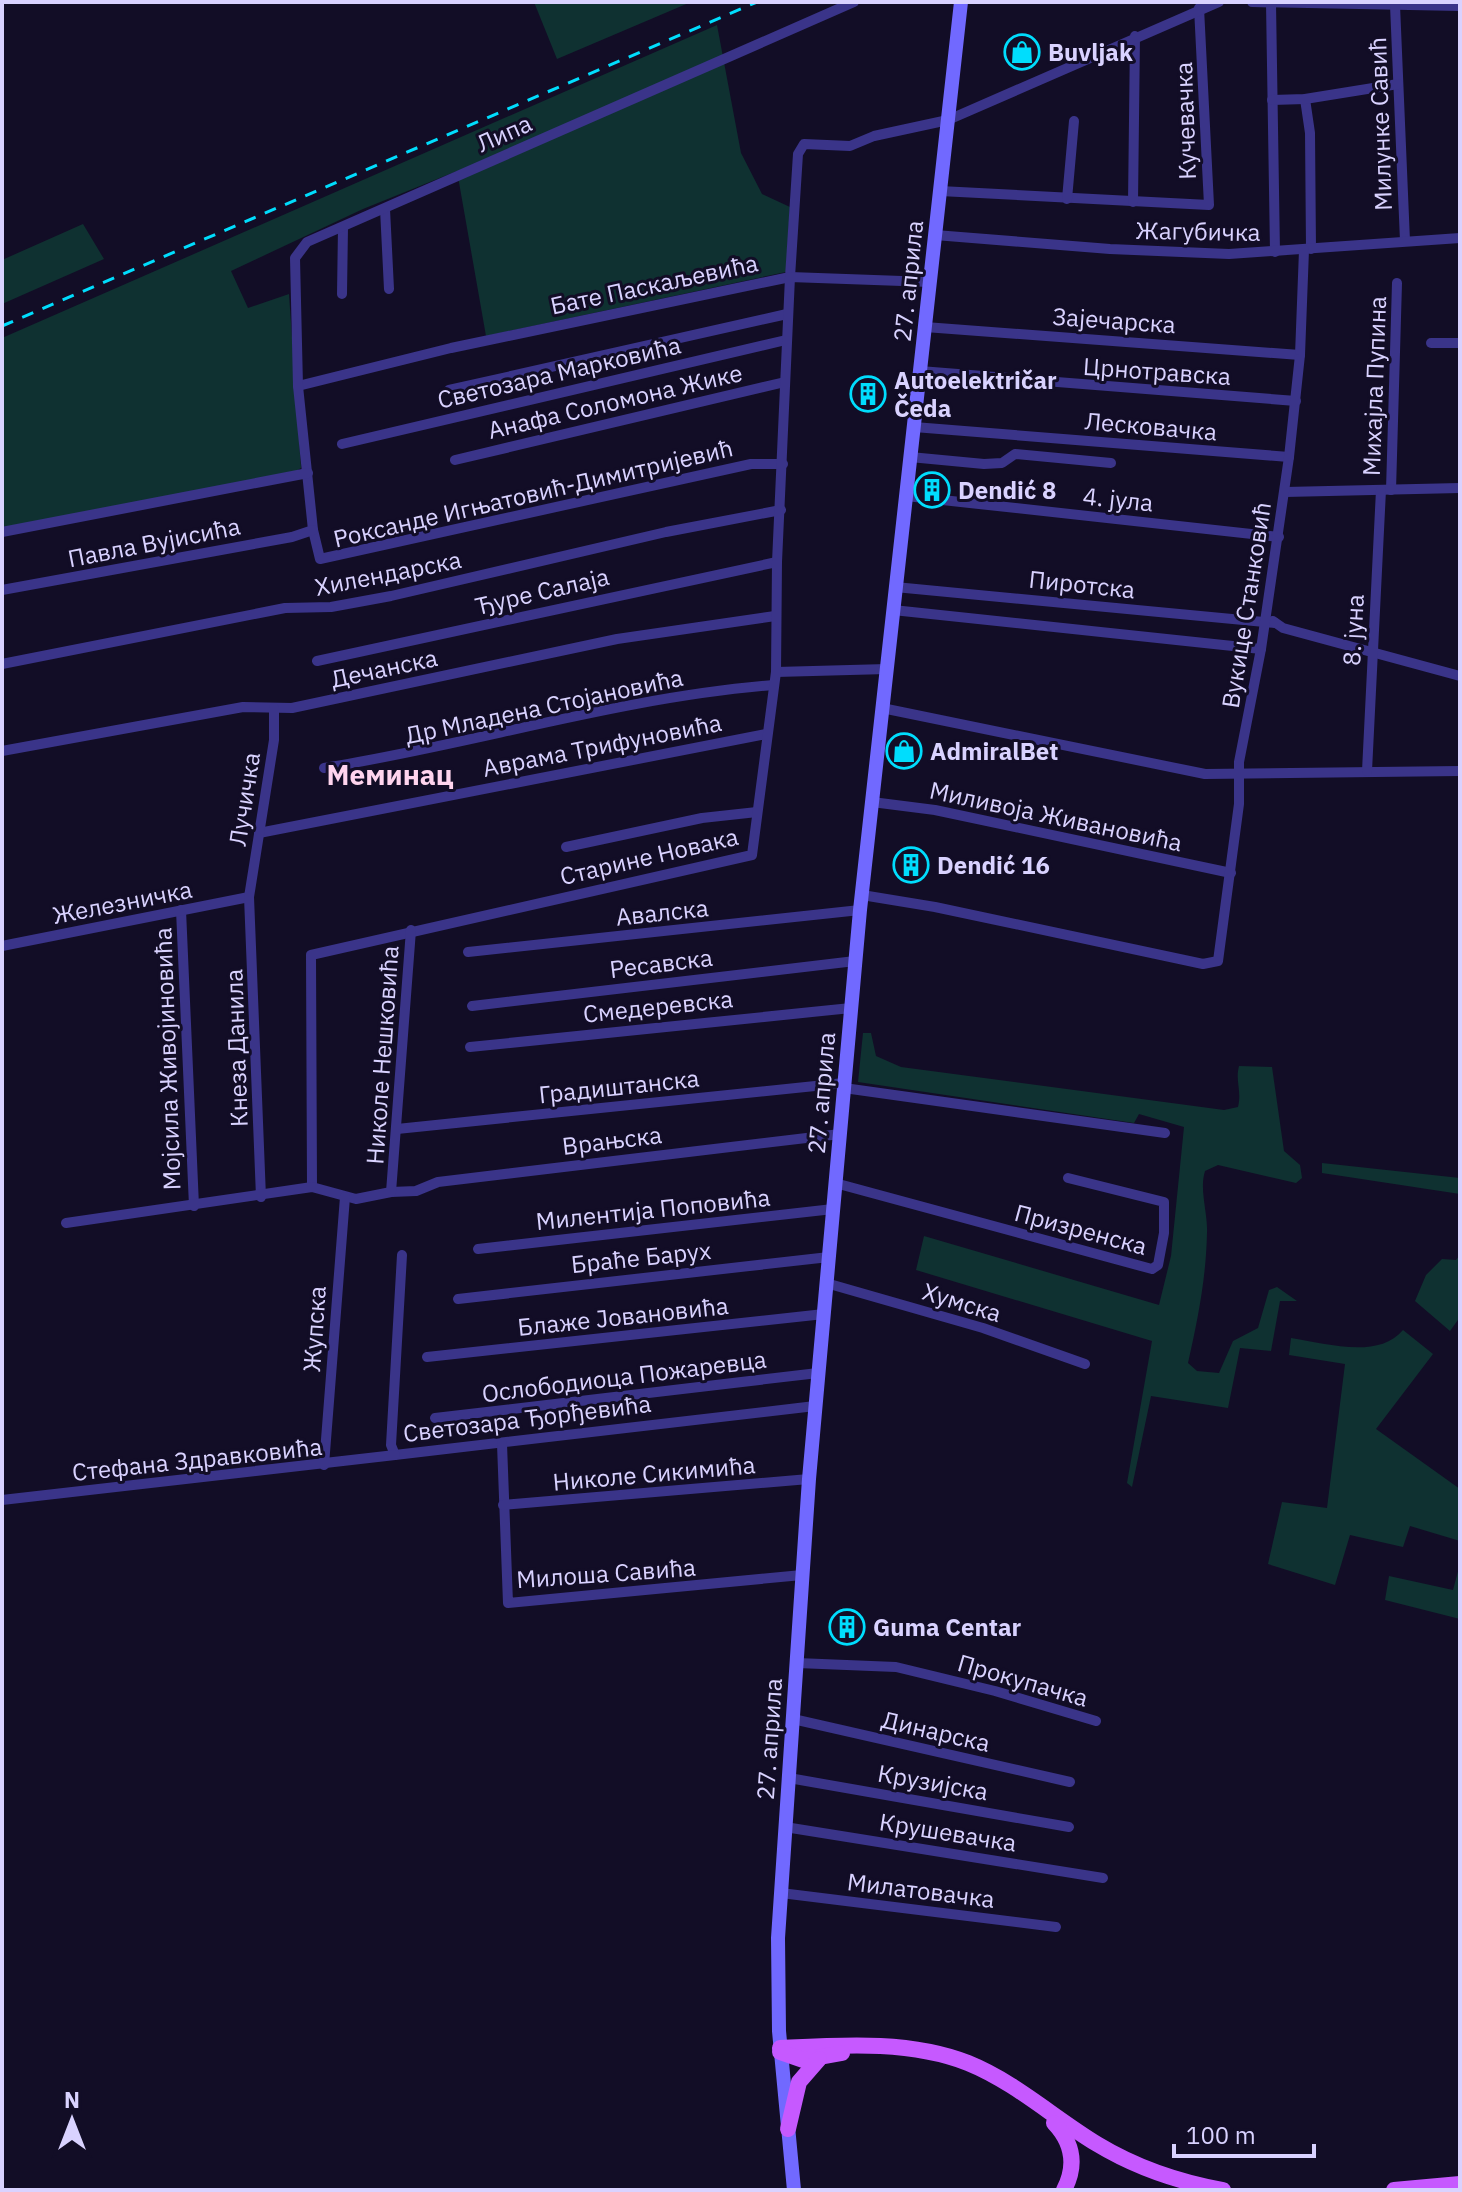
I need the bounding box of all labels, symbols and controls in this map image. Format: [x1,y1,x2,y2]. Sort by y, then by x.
shop icon: Buvljak [1003,33,1041,71]
place label: Buvljak [1048,36,1133,68]
street label: Милунке Савић [1361,37,1399,211]
street label: Кучевачка [1167,61,1203,180]
street label: Липа [471,107,537,159]
street label: Жагубичка [1135,214,1261,248]
street label: 27. априла [886,218,930,343]
street label: Бате Паскаљевића [547,246,761,322]
street label: Михајла Пупина [1355,295,1393,476]
street label: Зајечарска [1051,300,1177,340]
street label: Светозара Марковића [434,328,684,416]
street label: Црнотравска [1082,350,1232,392]
street label: Анафа Соломона Жике [485,356,745,446]
place label: Autoelektričar Čeda [894,364,1057,424]
building icon: Autoelektričar Čeda [849,375,887,413]
street label: Лесковачка [1084,404,1219,448]
street label: Роксанде Игњатовић-Димитријевић [330,431,736,555]
building icon: Dendić 8 [913,471,951,509]
place label: Dendić 8 [958,474,1056,506]
street label: 4. јула [1081,479,1155,519]
street label: Вукице Станковић [1214,500,1278,710]
street label: Павла Вујисића [65,510,243,574]
street label: Хилендарска [312,543,464,603]
street label: Ђуре Салаја [472,560,612,622]
street label: Пиротска [1027,563,1137,606]
street label: 8. јуна [1335,593,1371,667]
street label: Дечанска [328,641,440,695]
street label: Др Младена Стојановића [402,661,686,751]
street label: Аврама Трифуновића [480,706,724,784]
shop icon: AdmiralBet [885,732,923,770]
place label: AdmiralBet [930,735,1058,767]
street label: Лучичка [221,750,267,848]
district label: Меминац [327,756,454,793]
street label: Миливоја Живановића [927,774,1185,858]
street label: Старине Новака [557,820,741,892]
building icon: Dendić 16 [892,846,930,884]
place label: Dendić 16 [937,849,1050,881]
street label: Железничка [49,873,195,931]
street label: Авалска [614,891,710,933]
street label: Мојсила Живојиновића [146,927,188,1191]
street label: Ресавска [608,941,714,985]
street label: Николе Нешковића [358,944,406,1165]
street label: Кнеза Данила [217,968,255,1128]
street label: Смедеревска [581,982,735,1030]
street label: 27. априла [800,1031,842,1155]
street label: Градиштанска [537,1062,701,1110]
street label: Врањска [560,1118,664,1162]
street label: Милентија Поповића [534,1181,772,1237]
street label: Призренска [1011,1196,1151,1262]
street label: Браће Барух [569,1234,713,1280]
street label: Хумска [919,1275,1006,1329]
street label: Жупска [295,1285,333,1373]
street label: Блаже Јовановића [516,1289,730,1343]
street label: Ослободиоца Пожаревца [480,1343,768,1409]
street label: Светозара Ђорђевића [401,1387,653,1449]
street label: Стефана Здравковића [70,1430,324,1488]
street label: Николе Сикимића [551,1448,757,1498]
street label: Милоша Савића [515,1551,697,1595]
building icon: Guma Centar [828,1608,866,1646]
place label: Guma Centar [873,1611,1022,1643]
street label: Прокупачка [954,1646,1092,1714]
street label: 27. априла [749,1677,789,1801]
street label: Динарска [879,1703,993,1759]
street label: Крузијска [875,1757,991,1807]
street label: Крушевачка [877,1805,1019,1859]
street label: Милатовачка [845,1865,997,1915]
north arrow [32,2080,112,2160]
text: N [64,2085,80,2114]
scale bar [1174,2108,1314,2158]
text: 100 m [1186,2119,1256,2151]

